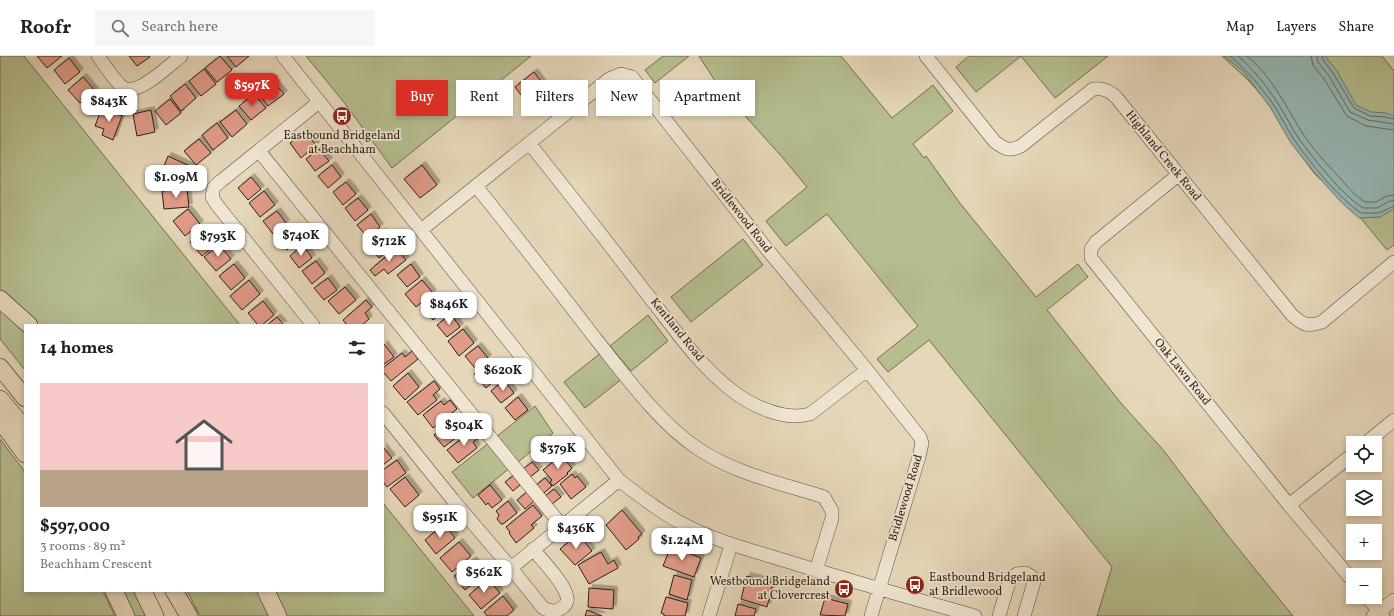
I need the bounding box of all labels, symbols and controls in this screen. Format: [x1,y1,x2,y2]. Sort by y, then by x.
search box [95,10,375,46]
text: Roofr [20,15,71,41]
icon: search [109,17,131,39]
text: Search here [141,17,218,38]
text: Map [1226,18,1254,37]
text: Layers [1276,18,1316,37]
text: Share [1338,18,1374,37]
pin: $597K [224,73,280,107]
text: $597K [234,77,270,95]
chip: Buy [396,80,448,116]
chip: Rent [456,80,513,116]
chip: Filters [521,80,588,116]
chip: New [596,80,652,116]
chip: Apartment [660,80,755,116]
pin: $843K [81,89,137,123]
text: $843K [90,93,128,111]
bus stop icon: Eastbound Bridgeland at Beachham [331,105,353,127]
street label: Highland Creek Road [1122,107,1205,205]
place label: Eastbound Bridgeland at Beachham [284,128,401,158]
pin: $1.09M [143,165,209,199]
text: $1.09M [154,169,198,187]
street label: Bridlewood Road [707,176,775,257]
pin: $740K [273,223,329,257]
pin: $793K [190,224,246,258]
text: $740K [282,227,320,245]
text: $793K [200,228,236,246]
pin: $712K [361,229,417,263]
text: $712K [372,233,406,251]
pin: $846K [421,292,477,326]
street label: Kentland Road [646,295,708,365]
text: $846K [430,296,468,314]
street label: Oak Lawn Road [1150,335,1214,409]
text: 14 homes [40,337,114,360]
icon: filters [346,337,368,359]
pin: $620K [475,358,531,392]
text: $620K [484,362,522,380]
icon: home [168,409,240,481]
pin: $504K [436,413,492,447]
text: $504K [445,417,483,435]
pin: $379K [530,436,586,470]
map controls [1346,436,1382,604]
button: locate [1346,436,1382,472]
text: $379K [540,440,576,458]
street label: Bridlewood Road [885,452,927,543]
button: layers [1346,480,1382,516]
pin: $951K [412,505,468,539]
text: $951K [422,509,458,527]
text: $597,000 [40,515,110,538]
pin: $436K [548,516,604,550]
text: $436K [557,520,595,538]
button: + [1346,524,1382,560]
pin: $1.24M [649,528,715,562]
text: $1.24M [660,532,704,550]
text: 3 rooms · 89 m² [40,538,126,556]
text: Beachham Crescent [40,556,152,574]
pin: $562K [456,560,512,594]
text: $562K [466,564,502,582]
button: − [1346,568,1382,604]
place label: Eastbound Bridgeland at Bridlewood [929,570,1046,600]
place label: Westbound Bridgeland at Clovercrest [710,574,830,604]
bus stop icon: Eastbound Bridgeland at Bridlewood [904,574,926,596]
bus stop icon: Westbound Bridgeland at Clovercrest [833,578,855,600]

